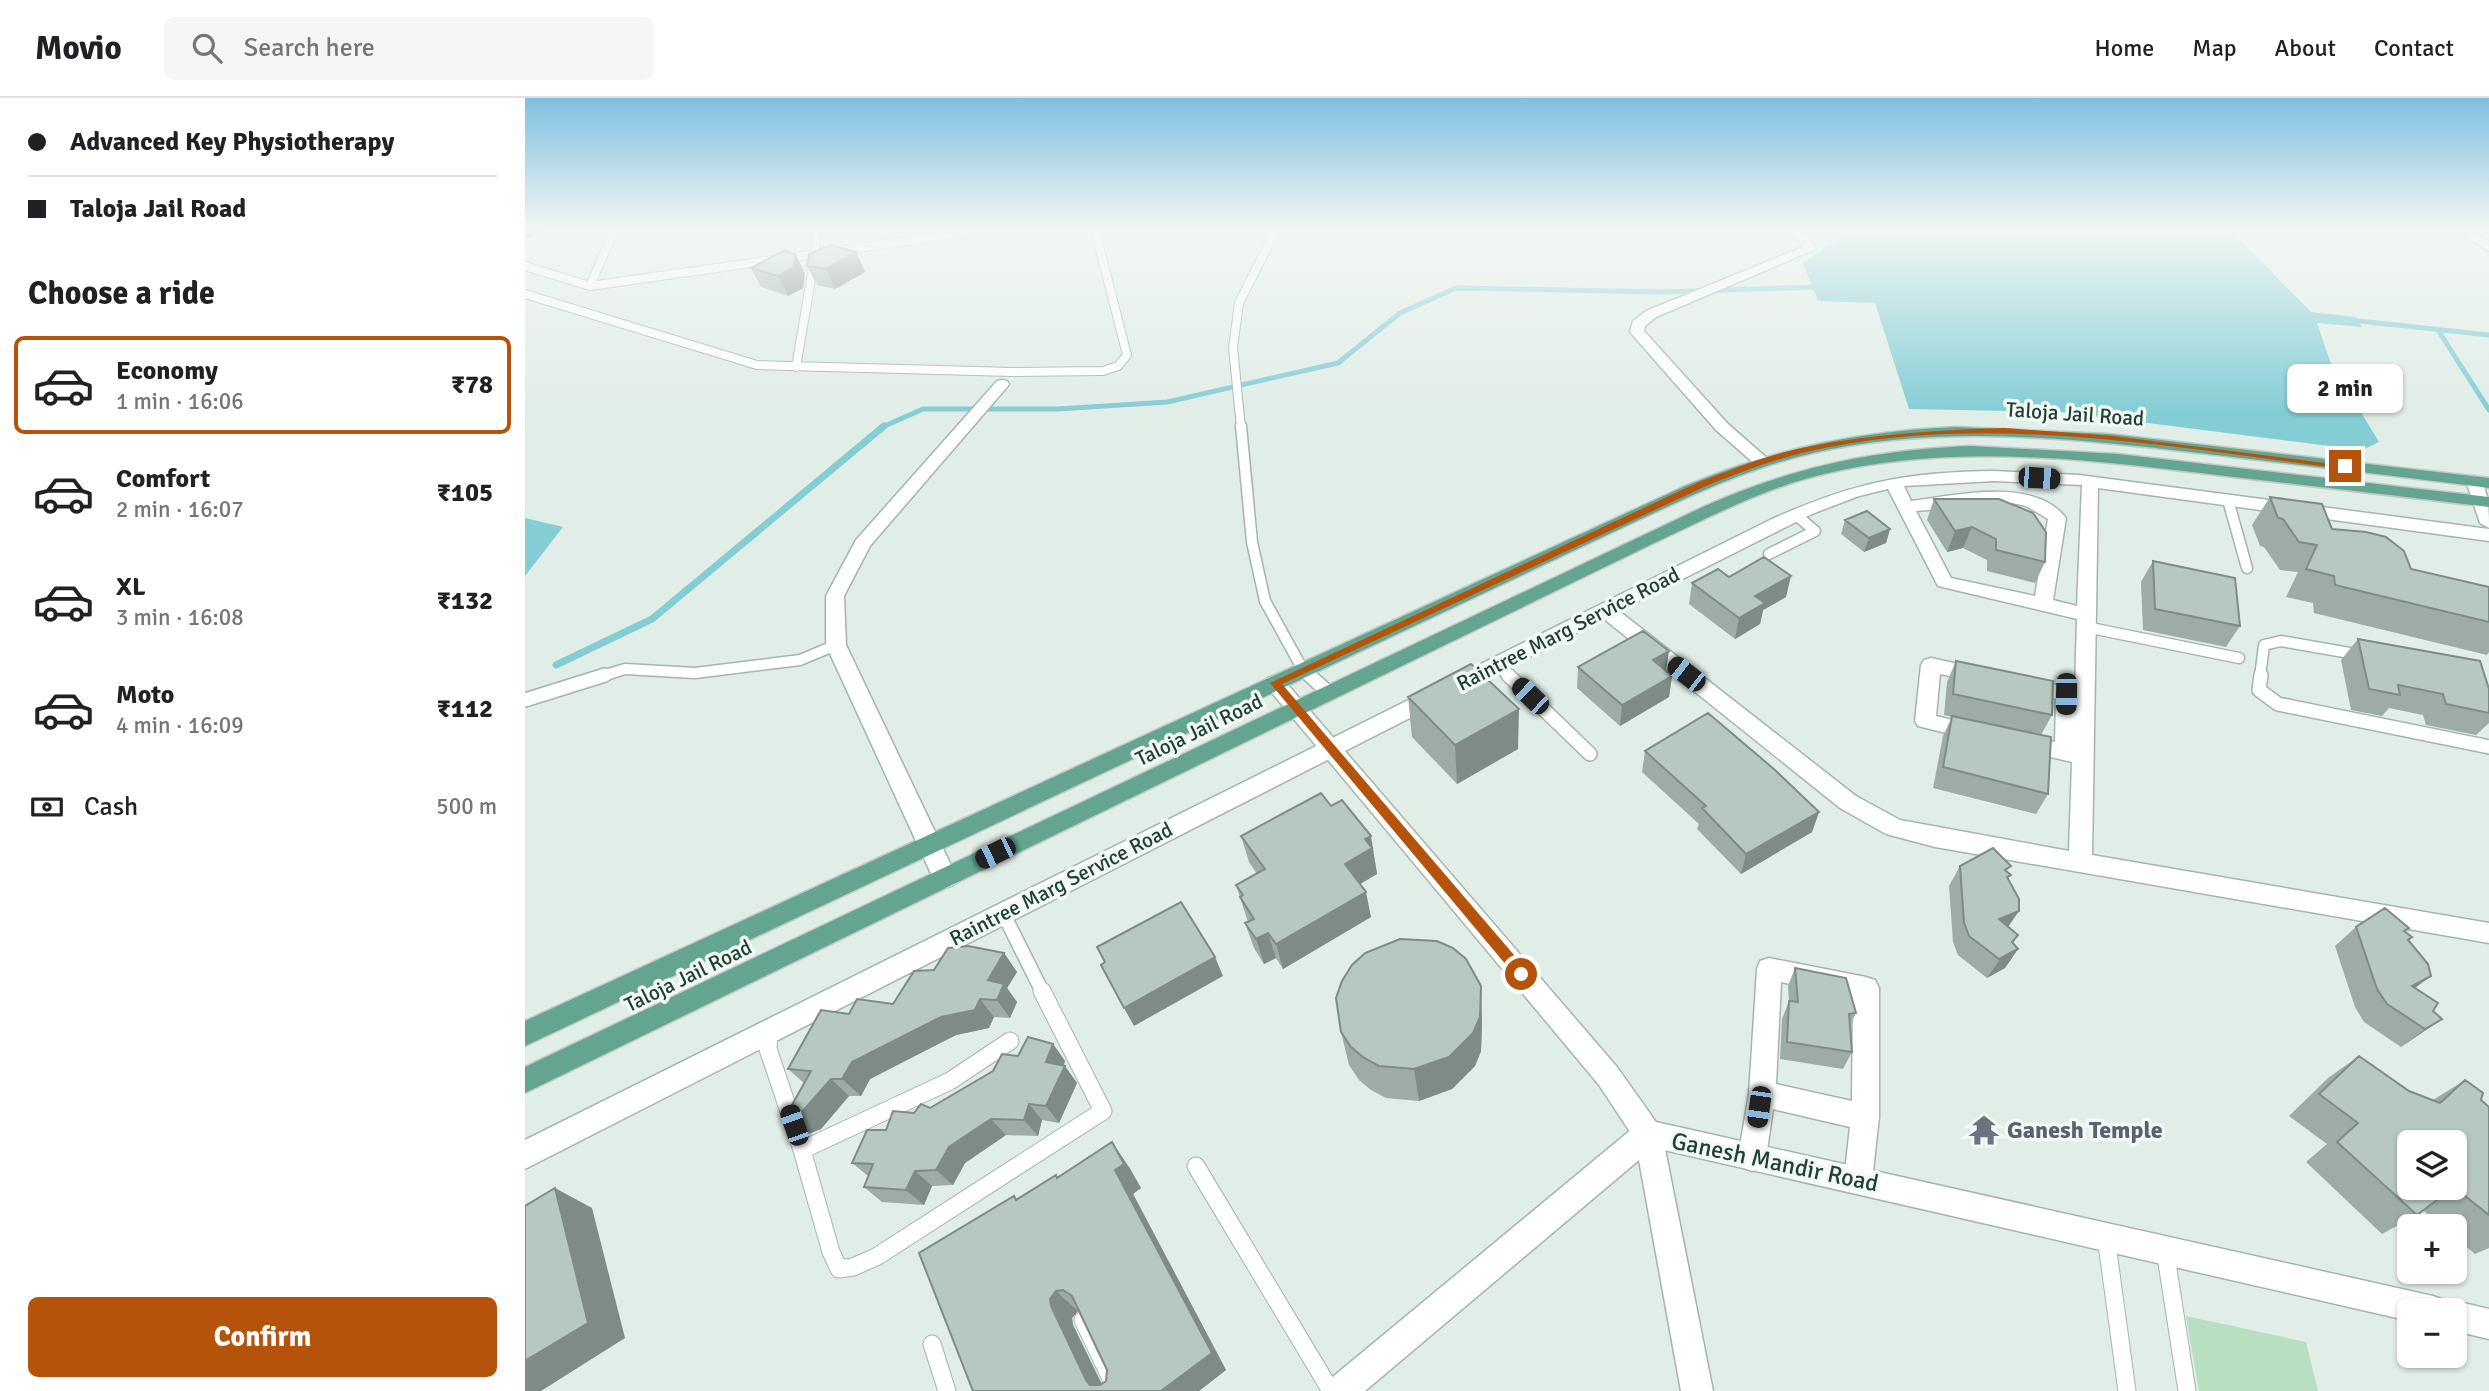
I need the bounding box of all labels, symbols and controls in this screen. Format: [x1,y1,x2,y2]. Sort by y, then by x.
search box [164,17,654,80]
text: Movio [35,28,122,69]
icon: search [188,29,226,67]
text: Search here [244,32,375,64]
text: Home [2094,33,2154,63]
text: Map [2192,33,2237,63]
text: About [2275,33,2336,63]
text: Contact [2374,33,2454,63]
text: Advanced Key Physiotherapy [70,126,394,158]
text: Taloja Jail Road [70,193,246,225]
text: Choose a ride [28,274,215,313]
icon: car [32,354,95,417]
text: Economy [116,355,218,387]
callout: 2 min [2287,364,2403,414]
text: ₹78 [451,369,493,401]
text: 2 min [2317,374,2373,403]
text: 1 min · 16:06 [116,387,244,416]
street label: Taloja Jail Road [2005,396,2145,432]
route end [2329,450,2361,482]
icon: car [32,462,95,525]
text: Comfort [116,463,210,495]
car [2018,466,2061,490]
text: ₹105 [437,477,493,509]
text: 2 min · 16:07 [116,495,244,524]
street label: Raintree Marg Service Road [1452,561,1684,697]
icon: car [32,570,95,633]
text: XL [116,571,146,603]
text: ₹132 [437,585,493,617]
text: 3 min · 16:08 [116,603,244,632]
car [1663,653,1710,695]
car [2056,673,2077,715]
car [1508,674,1553,718]
icon: car [32,678,95,741]
text: Moto [116,679,174,711]
street label: Taloja Jail Road [1131,688,1267,772]
text: ₹112 [437,693,493,725]
text: 4 min · 16:09 [116,711,244,740]
icon: cash [28,788,66,826]
text: Cash [84,791,138,823]
text: 500 m [436,792,497,821]
street label: Raintree Marg Service Road [945,816,1177,952]
car [972,834,1019,872]
street label: Taloja Jail Road [620,934,756,1018]
route start [1505,958,1537,990]
car [1746,1085,1773,1129]
car [778,1102,811,1148]
temple icon: Ganesh Temple [1967,1113,2001,1147]
place label: Ganesh Temple [2007,1115,2163,1145]
street label: Ganesh Mandir Road [1669,1125,1881,1199]
map controls [2397,1130,2467,1368]
button: layers [2397,1130,2467,1200]
button: + [2397,1214,2467,1284]
button: Confirm [28,1297,497,1377]
button: − [2397,1298,2467,1368]

